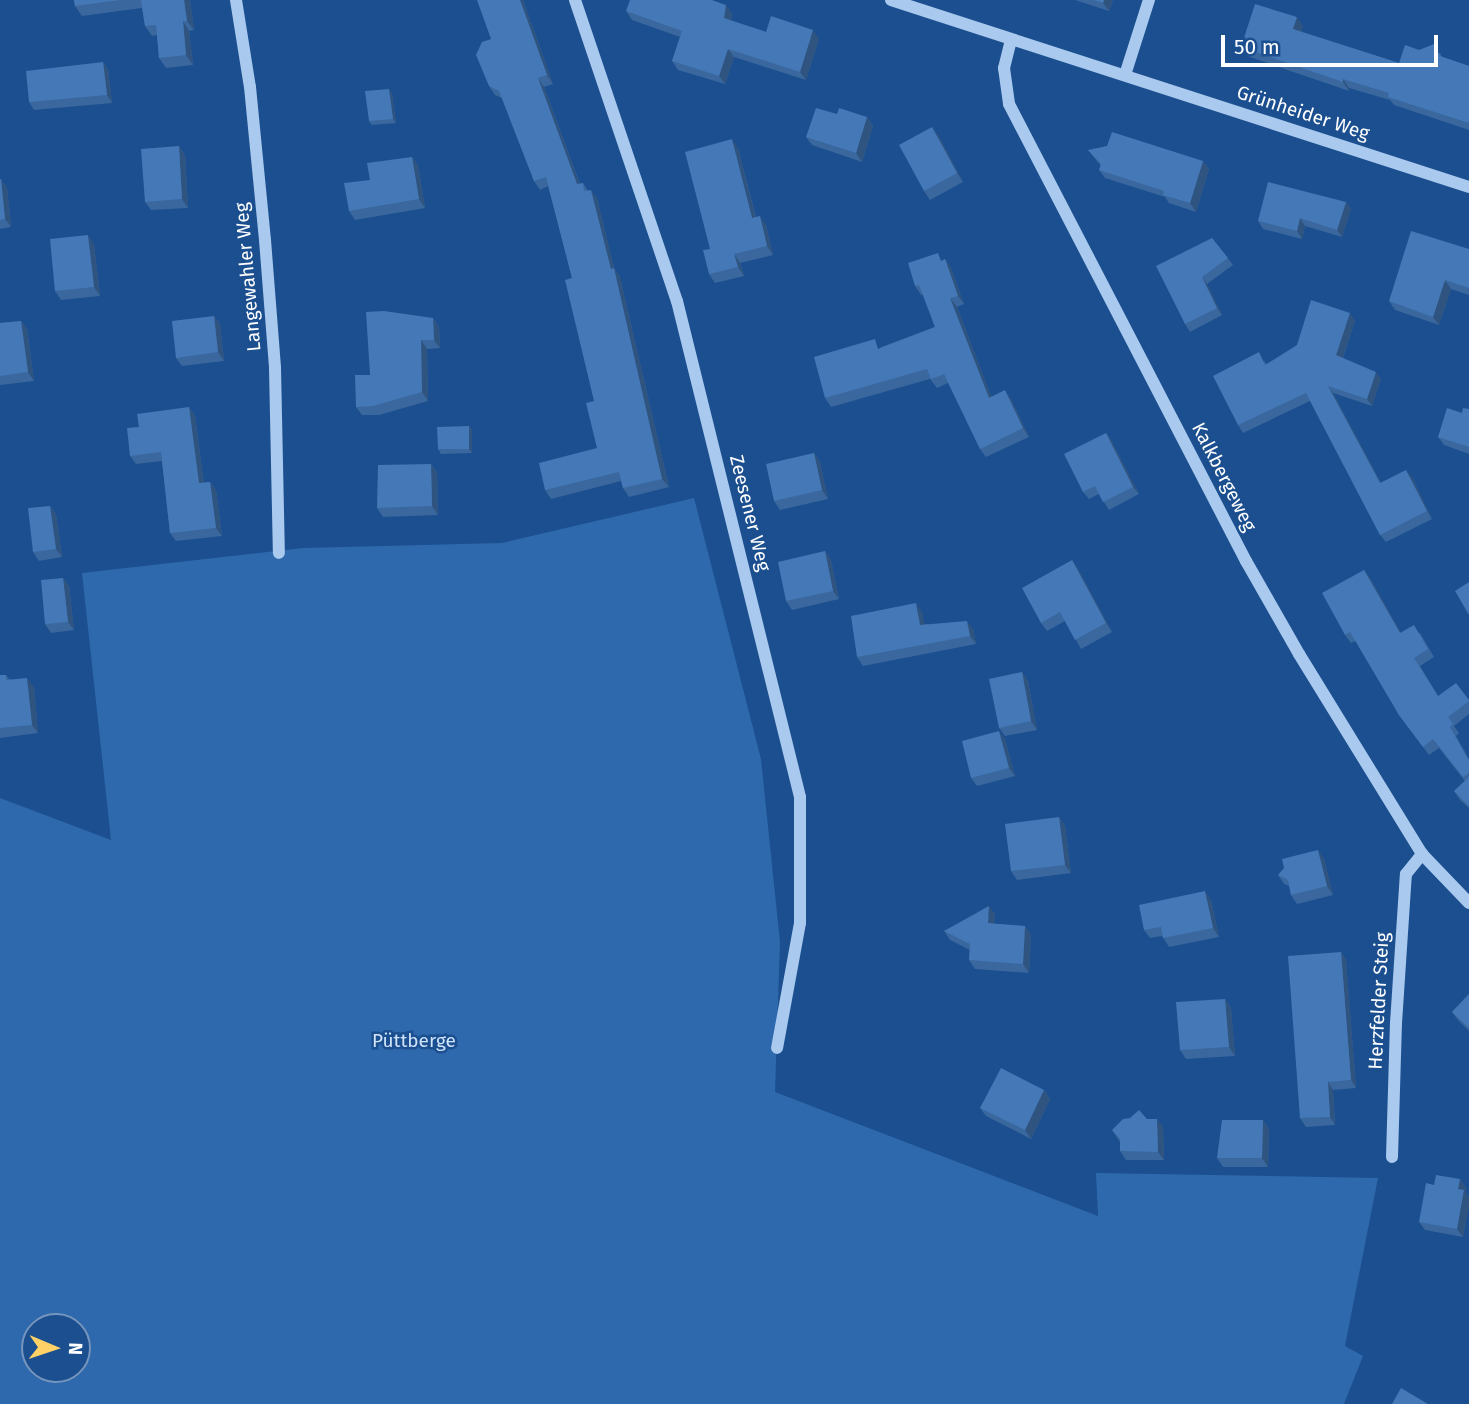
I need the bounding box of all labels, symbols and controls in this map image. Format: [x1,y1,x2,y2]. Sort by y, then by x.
scale bar [1224,21,1441,65]
text: 50 m [1234,34,1280,60]
street label: Grünheider Weg [1234,81,1372,145]
street label: Langewahler Weg [230,202,266,352]
street label: Kalkbergeweg [1187,419,1261,535]
street label: Zeesener Weg [725,452,775,574]
street label: Herzfelder Steig [1364,932,1394,1070]
park label: Püttberge [372,1030,456,1052]
north arrow [21,1313,91,1383]
text: N [64,1342,87,1355]

